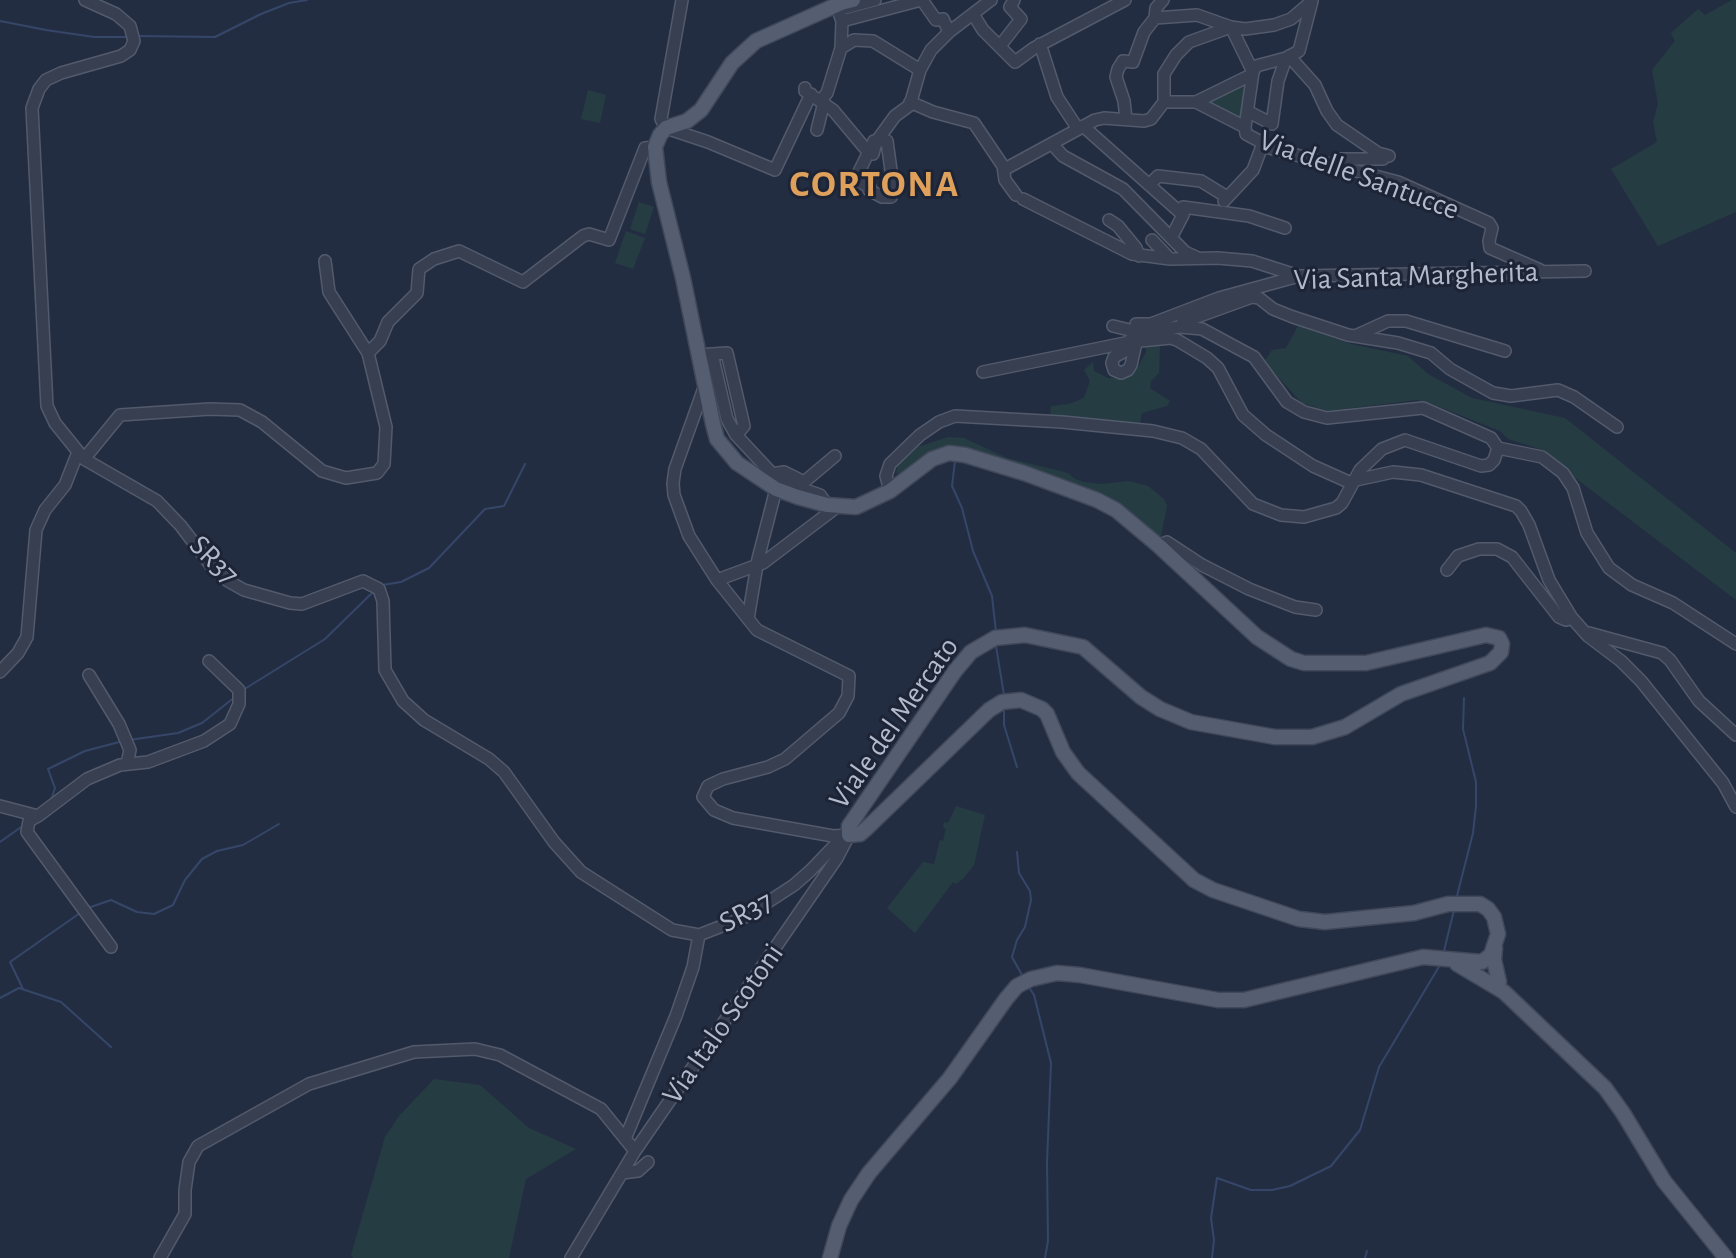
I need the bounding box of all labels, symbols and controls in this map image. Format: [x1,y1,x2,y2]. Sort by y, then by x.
street label: Via delle Santucce [1254,122,1464,228]
district label: CORTONA [790,162,960,208]
street label: Via Santa Margherita [1293,254,1539,298]
street label: SR37 [182,528,246,592]
street label: Viale del Mercato [821,630,967,816]
street label: SR37 [713,883,779,941]
street label: Via Italo Scotoni [655,937,791,1111]

